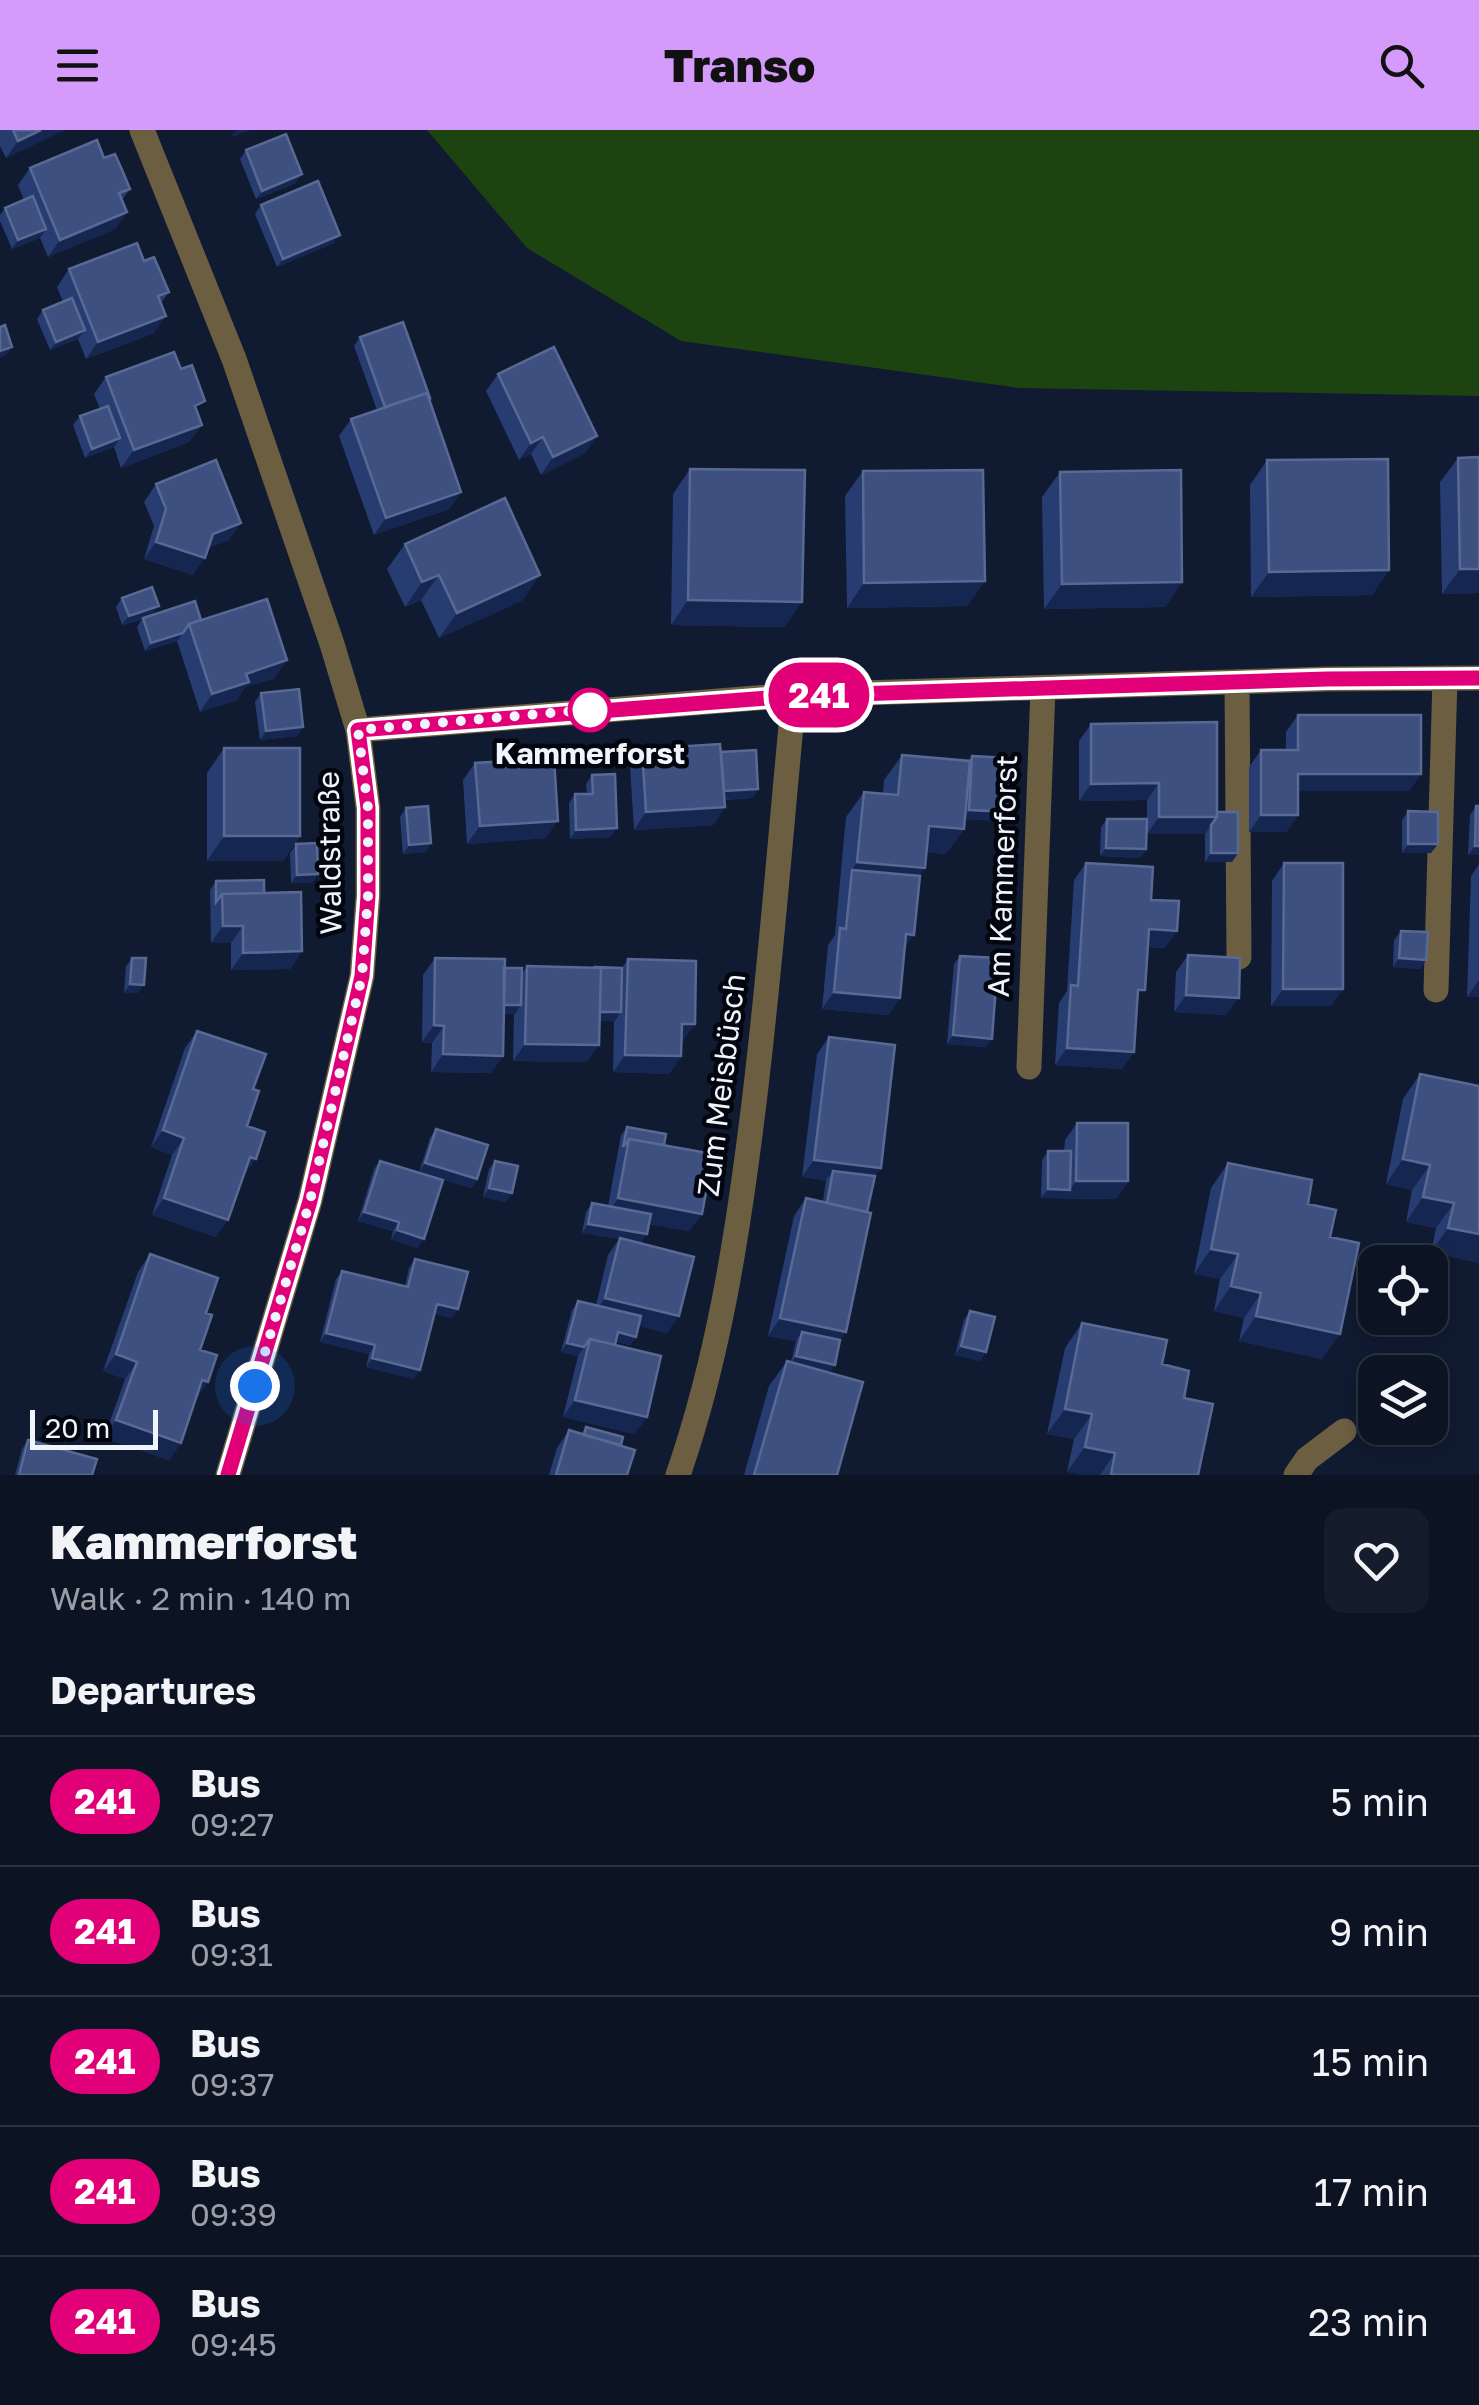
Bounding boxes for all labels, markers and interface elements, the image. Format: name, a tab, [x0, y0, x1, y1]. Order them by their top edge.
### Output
icon: menu	[50, 38, 105, 93]
text: Transo	[664, 38, 815, 92]
icon: search	[1374, 38, 1429, 93]
line badge: 241	[762, 662, 876, 728]
text: 241	[788, 674, 850, 716]
marker: Kammerforst	[569, 689, 611, 731]
place label: Kammerforst	[495, 735, 685, 771]
street label: Am Kammerforst	[980, 754, 1024, 998]
street label: Waldstraße	[310, 771, 348, 935]
street label: Zum Meisbüsch	[689, 971, 753, 1198]
map controls	[1358, 1245, 1448, 1445]
button: locate	[1358, 1245, 1448, 1335]
button: layers	[1358, 1355, 1448, 1445]
your location	[230, 1361, 280, 1411]
scale bar	[30, 1405, 158, 1450]
text: 20 m	[45, 1411, 110, 1444]
button: heart	[1324, 1508, 1429, 1613]
text: Kammerforst	[50, 1512, 358, 1570]
text: Walk · 2 min · 140 m	[50, 1579, 351, 1617]
text: Departures	[50, 1667, 256, 1712]
text: Bus	[190, 1760, 261, 1805]
text: 5 min	[1330, 1779, 1429, 1824]
text: 241	[74, 1780, 136, 1822]
text: 09:27	[190, 1805, 274, 1843]
text: Bus	[190, 1890, 261, 1935]
text: 9 min	[1329, 1909, 1429, 1954]
text: 241	[74, 1910, 136, 1952]
text: 09:31	[190, 1935, 273, 1973]
text: Bus	[190, 2020, 261, 2065]
text: 15 min	[1312, 2039, 1429, 2084]
text: 241	[74, 2040, 136, 2082]
text: 09:37	[190, 2065, 274, 2103]
text: Bus	[190, 2150, 261, 2195]
text: 17 min	[1314, 2169, 1429, 2214]
text: 241	[74, 2170, 136, 2212]
text: 09:39	[190, 2195, 277, 2233]
text: Bus	[190, 2280, 261, 2325]
text: 23 min	[1308, 2299, 1429, 2344]
text: 241	[74, 2300, 136, 2342]
text: 09:45	[190, 2325, 277, 2363]

